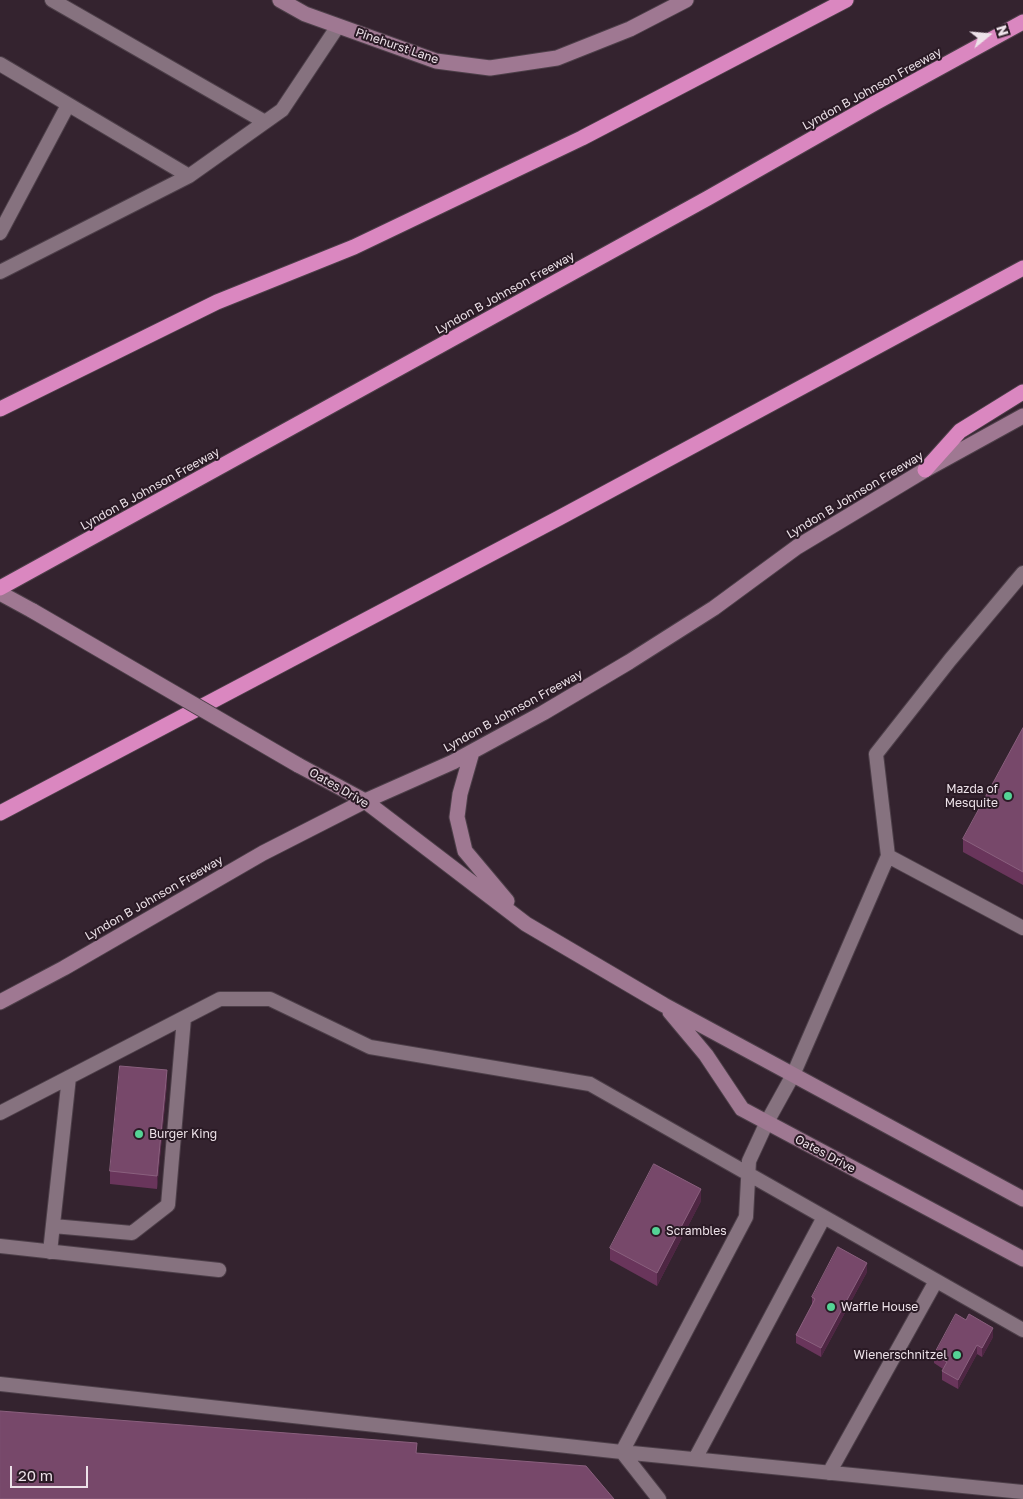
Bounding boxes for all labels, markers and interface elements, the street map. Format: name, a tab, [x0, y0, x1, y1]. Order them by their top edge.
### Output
north arrow	[963, 10, 1013, 60]
text: N	[993, 23, 1013, 38]
street label: Pinehurst Lane	[354, 25, 440, 67]
street label: Lyndon B Johnson Freeway	[800, 45, 944, 133]
street label: Lyndon B Johnson Freeway	[433, 249, 577, 337]
street label: Lyndon B Johnson Freeway	[78, 445, 222, 533]
street label: Lyndon B Johnson Freeway	[784, 448, 926, 542]
street label: Lyndon B Johnson Freeway	[441, 667, 585, 755]
street label: Oates Drive	[307, 765, 371, 811]
place label: Mazda of Mesquite	[945, 782, 998, 810]
marker: Mazda of Mesquite	[1002, 790, 1014, 802]
street label: Lyndon B Johnson Freeway	[83, 853, 225, 943]
place label: Burger King	[149, 1127, 217, 1141]
marker: Burger King	[133, 1128, 145, 1140]
street label: Oates Drive	[792, 1132, 858, 1176]
place label: Scrambles	[666, 1224, 727, 1238]
marker: Scrambles	[650, 1225, 662, 1237]
place label: Waffle House	[841, 1300, 918, 1314]
marker: Waffle House	[825, 1301, 837, 1313]
place label: Wienerschnitzel	[853, 1348, 947, 1362]
marker: Wienerschnitzel	[951, 1349, 963, 1361]
scale bar	[12, 1456, 90, 1488]
text: 20 m	[18, 1466, 53, 1484]

